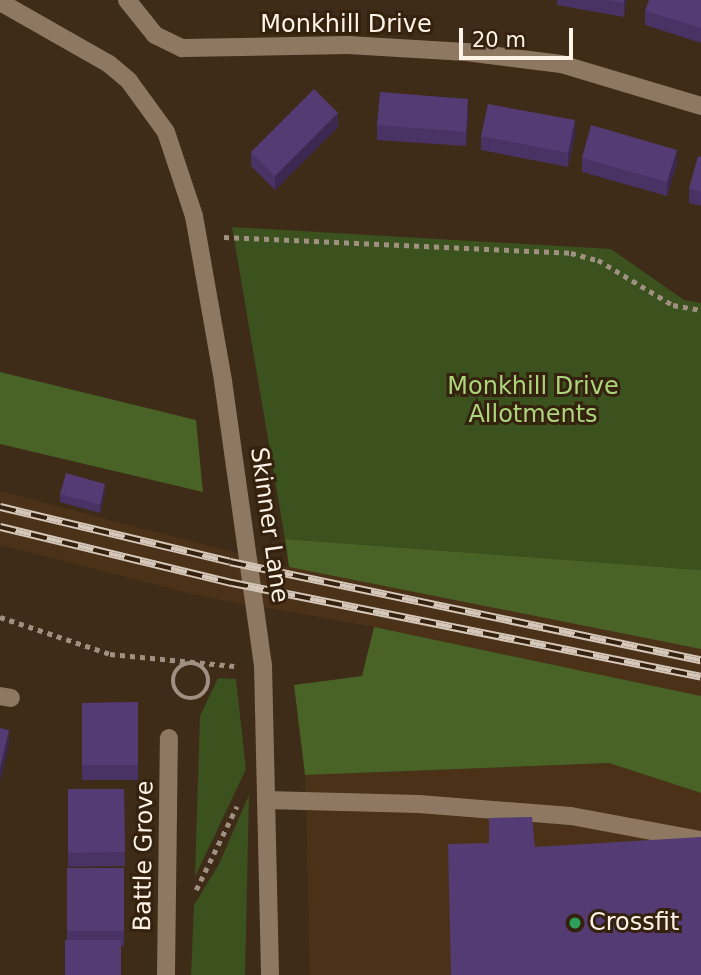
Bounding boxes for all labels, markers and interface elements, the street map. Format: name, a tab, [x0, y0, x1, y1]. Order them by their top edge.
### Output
street label: Monkhill Drive	[260, 11, 432, 39]
scale bar	[463, 14, 577, 58]
text: 20 m	[472, 28, 526, 52]
park label: Monkhill Drive Allotments	[447, 373, 619, 429]
street label: Skinner Lane	[244, 445, 294, 605]
street label: Battle Grove	[128, 780, 160, 932]
place label: Crossfit	[589, 909, 679, 937]
marker: Crossfit	[567, 915, 583, 931]

